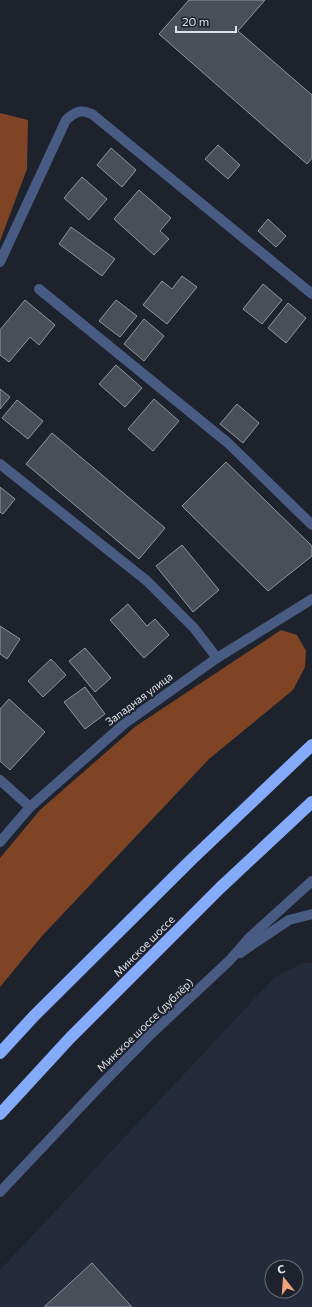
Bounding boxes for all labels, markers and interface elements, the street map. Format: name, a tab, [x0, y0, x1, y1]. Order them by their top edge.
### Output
scale bar	[176, 8, 236, 34]
text: 20 m	[182, 14, 209, 28]
street label: Западная улица	[103, 669, 175, 728]
street label: Минское шоссе	[110, 912, 177, 979]
street label: Минское шоссе (дублёр)	[94, 975, 195, 1074]
north arrow	[264, 1259, 304, 1299]
text: С	[275, 1262, 287, 1276]

